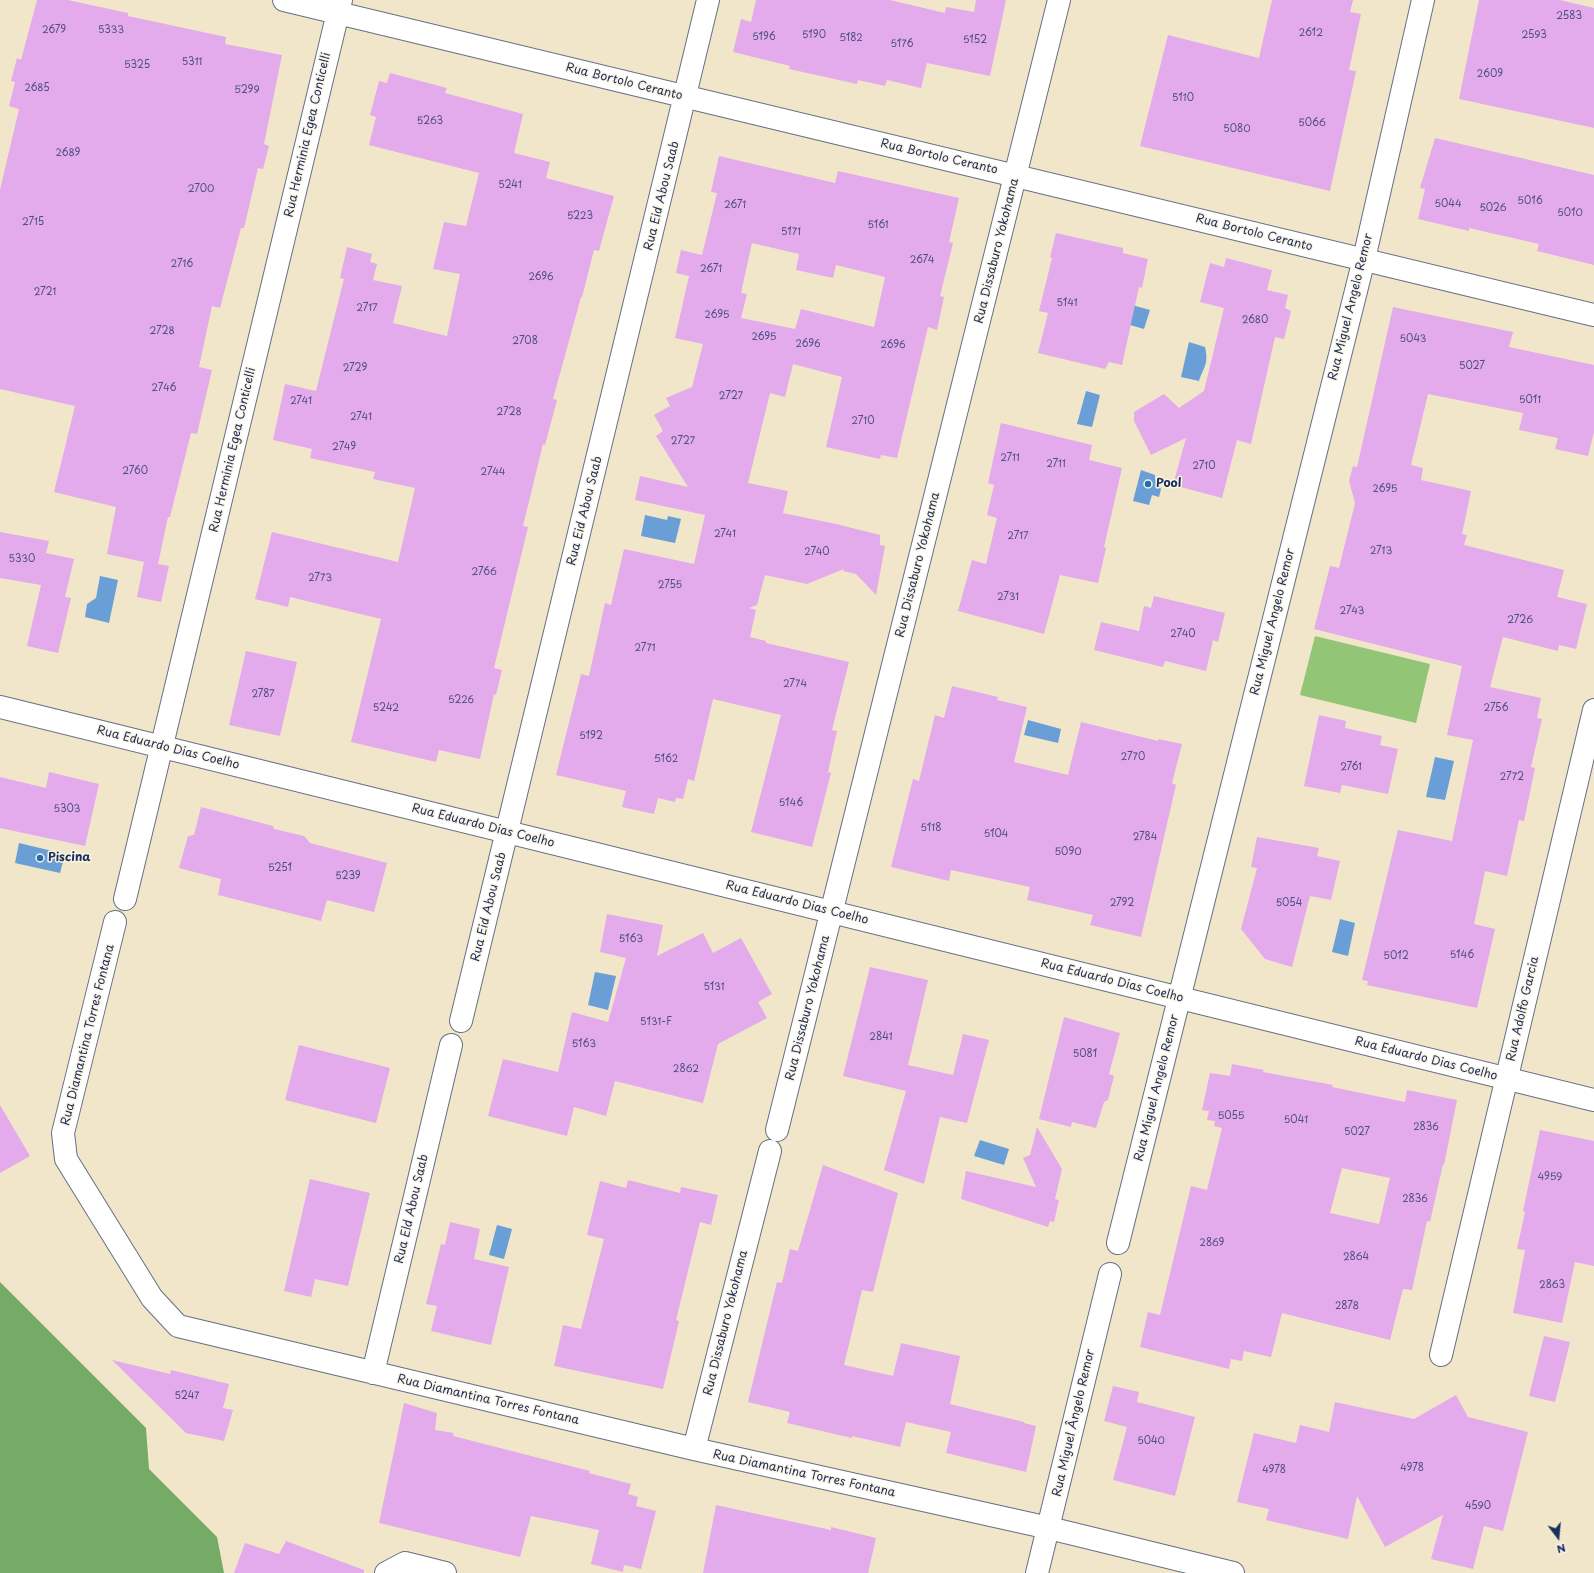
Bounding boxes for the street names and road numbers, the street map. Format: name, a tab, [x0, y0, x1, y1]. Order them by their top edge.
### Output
street label: Rua Herminia Egea Conticelli	[282, 51, 334, 219]
street label: Rua Bortolo Ceranto	[564, 60, 684, 104]
street label: Rua Bortolo Ceranto	[879, 136, 999, 178]
street label: Rua Eid Abou Saab	[641, 140, 683, 252]
street label: Rua Dissaburo Yokohama	[972, 177, 1022, 325]
street label: Rua Bortolo Ceranto	[1194, 211, 1314, 255]
street label: Rua Miguel Angelo Remor	[1326, 232, 1376, 382]
street label: Rua Herminia Egea Conticelli	[207, 366, 259, 534]
street label: Rua Eid Abou Saab	[564, 455, 606, 567]
street label: Rua Dissaburo Yokohama	[893, 491, 943, 639]
street label: Rua Miguel Angelo Remor	[1248, 547, 1298, 697]
street label: Rua Eduardo Dias Coelho	[95, 723, 241, 773]
street label: Rua Eduardo Dias Coelho	[410, 801, 556, 851]
street label: Rua Eid Abou Saab	[468, 851, 510, 963]
street label: Rua Eduardo Dias Coelho	[724, 878, 870, 928]
street label: Rua Dissaburo Yokohama	[783, 934, 833, 1082]
street label: Rua Diamantina Torres Fontana	[58, 943, 118, 1127]
street label: Rua Adolfo Garcia	[1504, 955, 1542, 1063]
street label: Rua Eduardo Dias Coelho	[1039, 956, 1185, 1006]
street label: Rua Miguel Angelo Remor	[1132, 1013, 1182, 1163]
street label: Rua Eduardo Dias Coelho	[1353, 1034, 1499, 1084]
street label: Rua Eld Abou Saab	[392, 1153, 432, 1265]
street label: Rua Dissaburo Yokohama	[701, 1249, 751, 1397]
street label: Rua Miguel Ângelo Remor	[1050, 1348, 1098, 1498]
street label: Rua Diamantina Torres Fontana	[396, 1372, 580, 1428]
street label: Rua Diamantina Torres Fontana	[711, 1448, 897, 1500]

